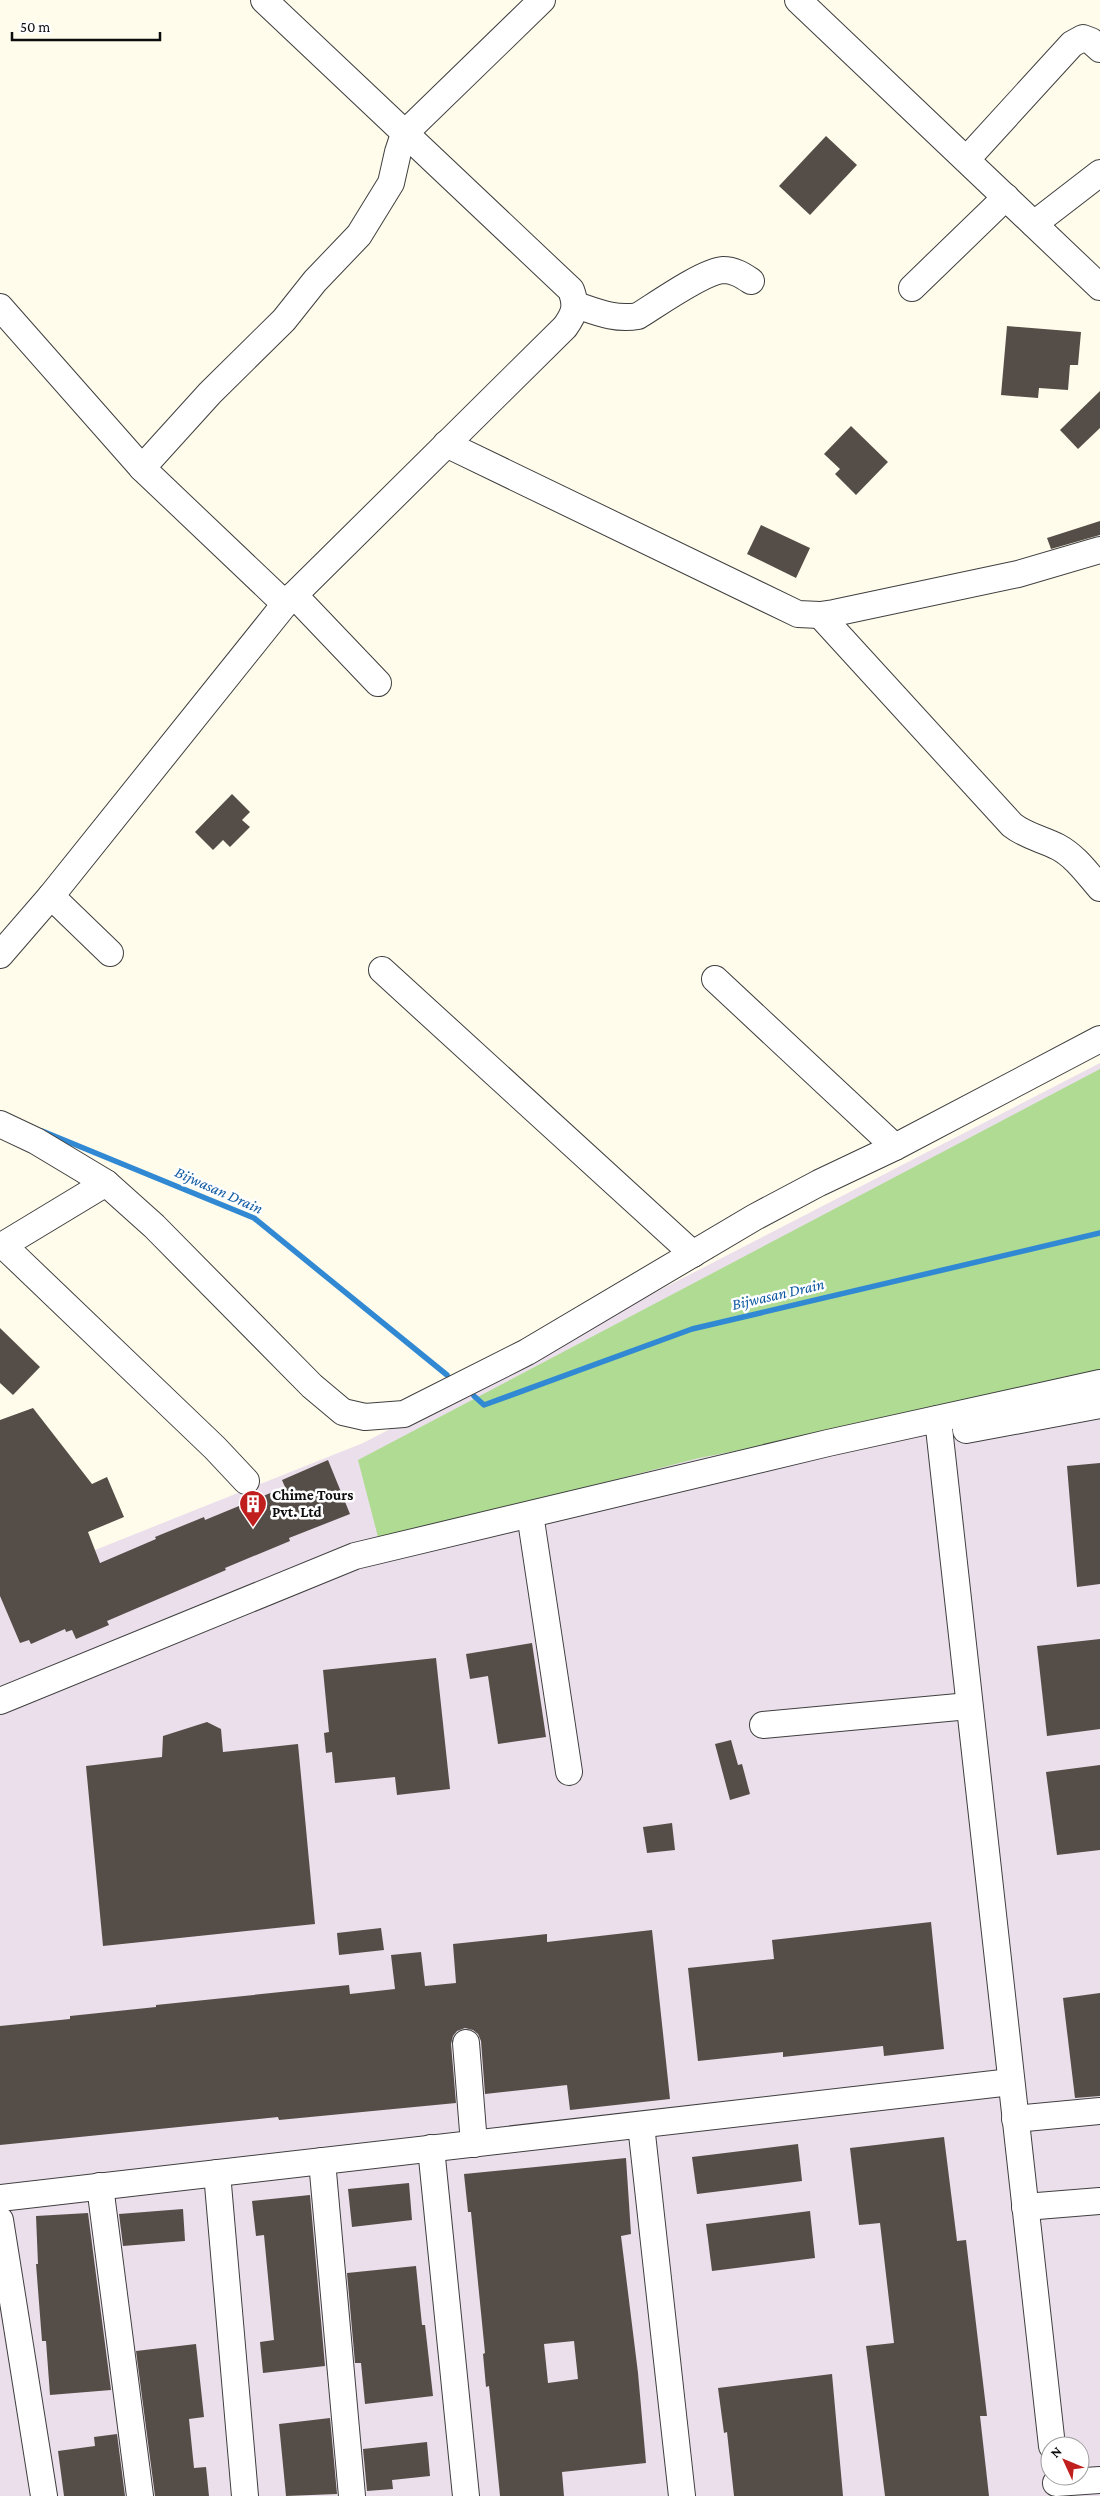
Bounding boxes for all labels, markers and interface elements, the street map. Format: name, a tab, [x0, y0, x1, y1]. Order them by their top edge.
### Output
scale bar	[12, 10, 160, 42]
text: 50 m	[20, 19, 50, 35]
water label: Bijwasan Drain	[172, 1163, 266, 1218]
water label: Bijwasan Drain	[730, 1275, 826, 1314]
place label: Chime Tours Pvt. Ltd	[272, 1487, 353, 1520]
building icon: Chime Tours Pvt. Ltd	[238, 1489, 268, 1528]
north arrow	[1040, 2436, 1090, 2486]
text: N	[1047, 2443, 1065, 2461]

